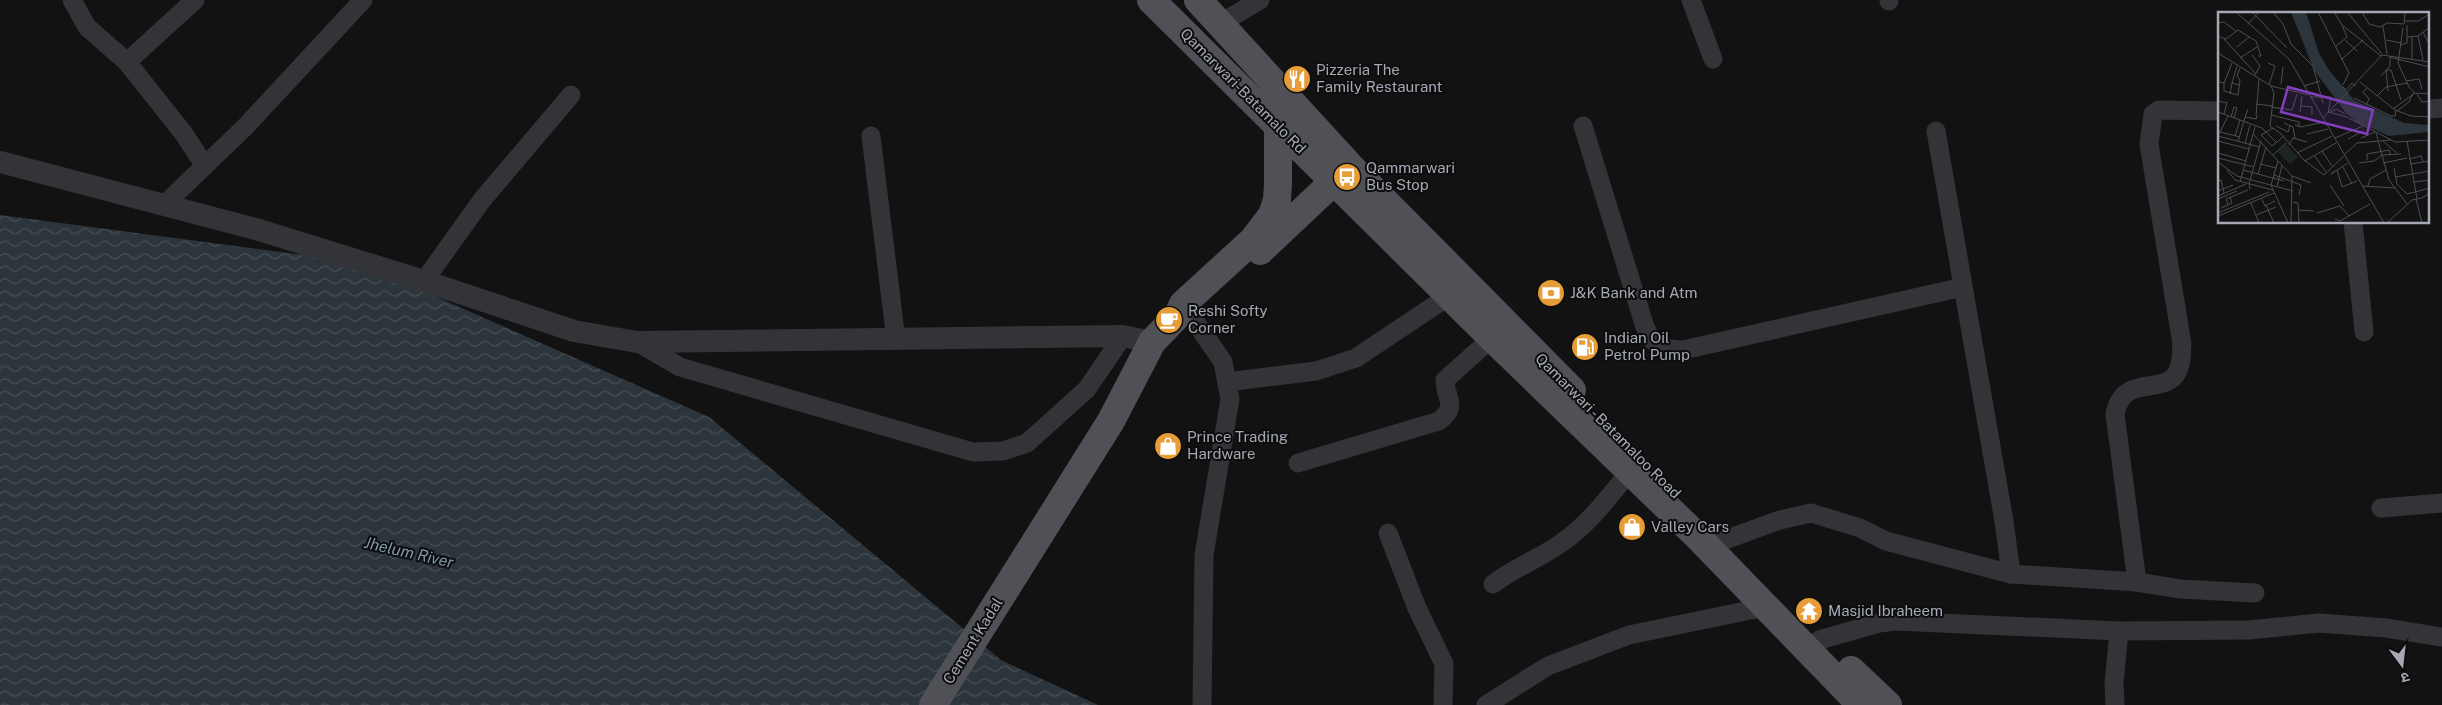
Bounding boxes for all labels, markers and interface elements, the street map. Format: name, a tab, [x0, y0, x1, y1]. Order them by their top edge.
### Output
inset map	[2218, 12, 2430, 224]
street label: Qamarwari-Batamalo Rd	[1177, 24, 1310, 157]
place label: Pizzeria The Family Restaurant	[1316, 61, 1443, 95]
restaurant icon: Pizzeria The Family Restaurant	[1282, 64, 1312, 94]
place label: Qammarwari Bus Stop	[1366, 159, 1455, 193]
bus stop icon: Qammarwari Bus Stop	[1332, 162, 1362, 192]
bank icon: J&K Bank and Atm	[1536, 278, 1566, 308]
place label: J&K Bank and Atm	[1570, 284, 1698, 301]
place label: Reshi Softy Corner	[1188, 302, 1268, 336]
cafe icon: Reshi Softy Corner	[1154, 305, 1184, 335]
place label: Indian Oil Petrol Pump	[1604, 329, 1690, 363]
fuel station icon: Indian Oil Petrol Pump	[1570, 332, 1600, 362]
street label: Qamarwari - Batamaloo Road	[1532, 349, 1685, 502]
place label: Prince Trading Hardware	[1187, 428, 1288, 462]
shop icon: Prince Trading Hardware	[1153, 431, 1183, 461]
shop icon: Valley Cars	[1617, 512, 1647, 542]
place label: Valley Cars	[1651, 518, 1729, 535]
water label: Jhelum River	[362, 533, 456, 572]
street label: Cement Kadal	[939, 595, 1006, 687]
temple icon: Masjid Ibraheem	[1794, 596, 1824, 626]
place label: Masjid Ibraheem	[1828, 602, 1943, 619]
north arrow	[2377, 640, 2427, 690]
text: उ	[2399, 669, 2411, 687]

